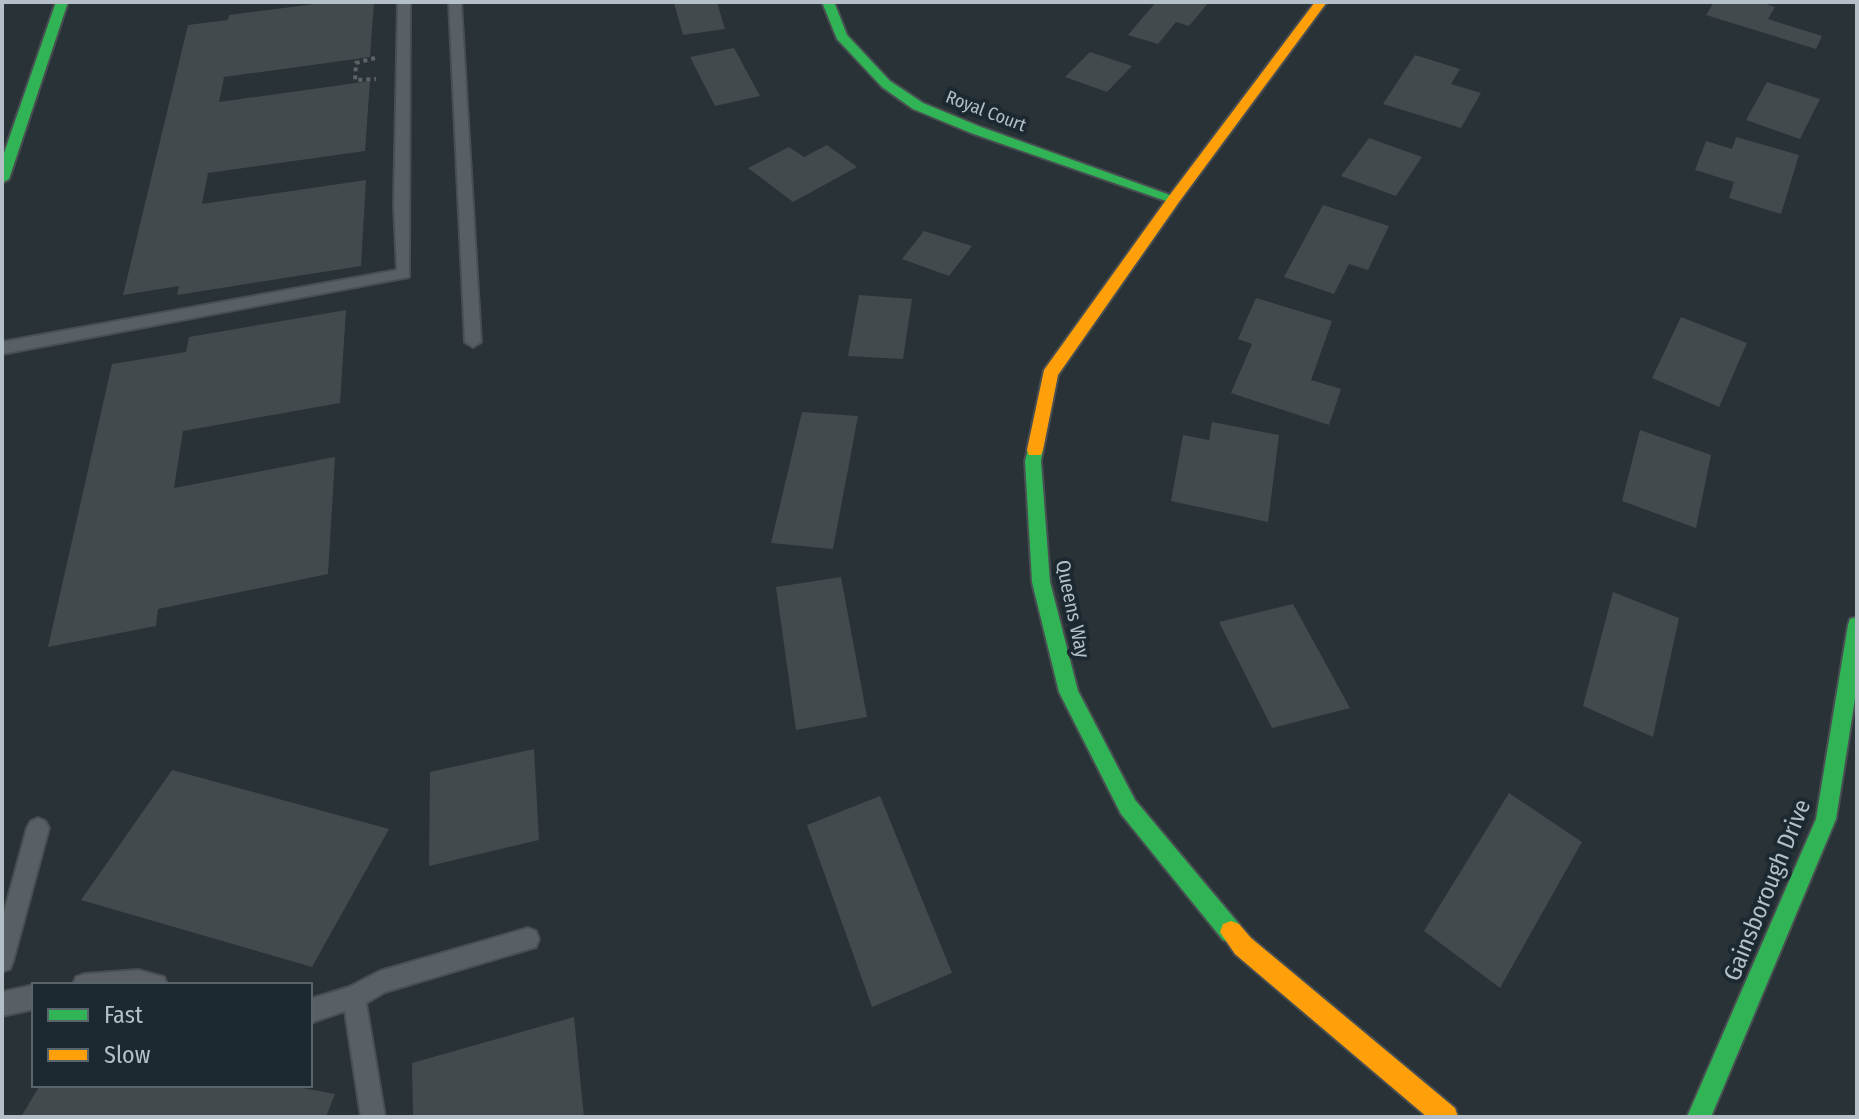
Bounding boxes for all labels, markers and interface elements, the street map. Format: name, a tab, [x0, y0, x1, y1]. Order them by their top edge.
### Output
street label: Royal Court	[943, 86, 1029, 136]
street label: Queens Way	[1051, 558, 1095, 660]
street label: Gainsborough Drive	[1718, 795, 1816, 985]
legend	[32, 983, 312, 1087]
text: Fast	[104, 1001, 143, 1029]
text: Slow	[104, 1041, 151, 1069]

